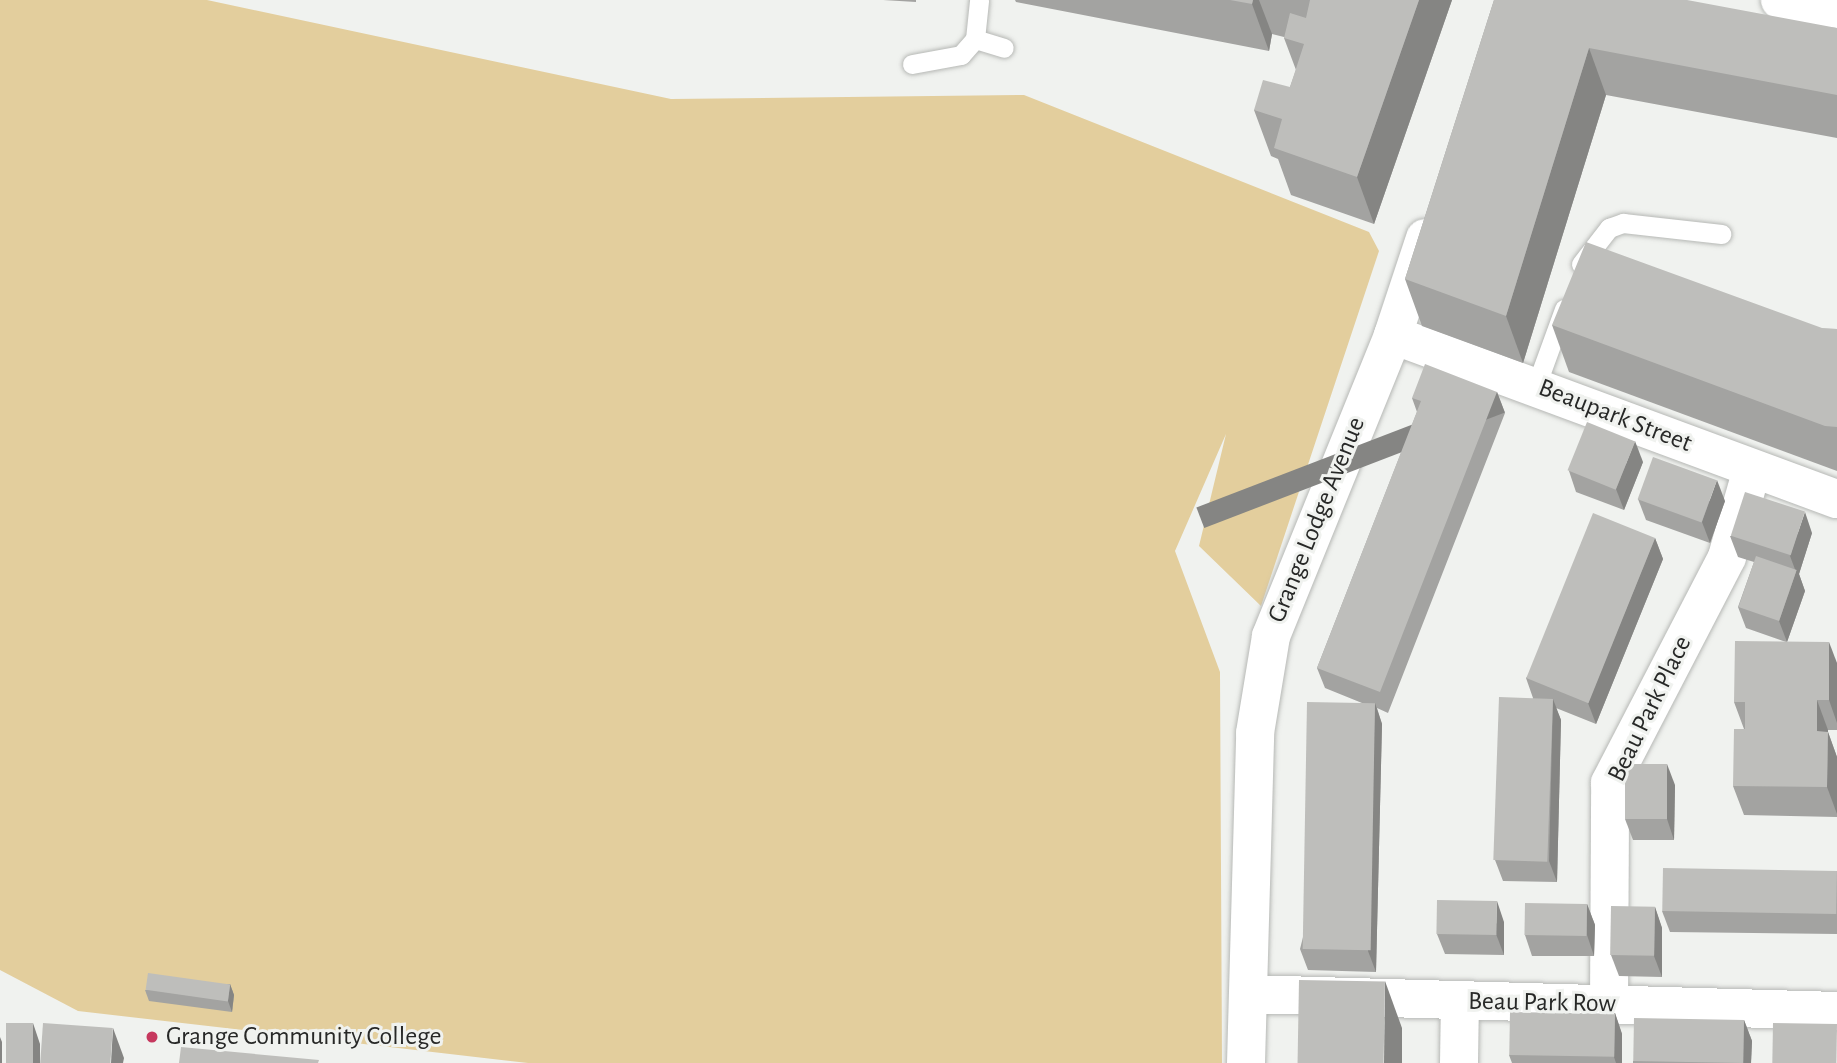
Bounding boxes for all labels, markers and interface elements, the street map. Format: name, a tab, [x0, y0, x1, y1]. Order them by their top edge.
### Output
street label: Beaupark Street	[1534, 372, 1696, 460]
street label: Grange Lodge Avenue	[1262, 413, 1372, 627]
street label: Beau Park Place	[1601, 631, 1699, 787]
street label: Beau Park Row	[1468, 986, 1616, 1020]
place label: Grange Community College	[166, 1021, 442, 1053]
marker: Grange Community College	[144, 1029, 160, 1045]

